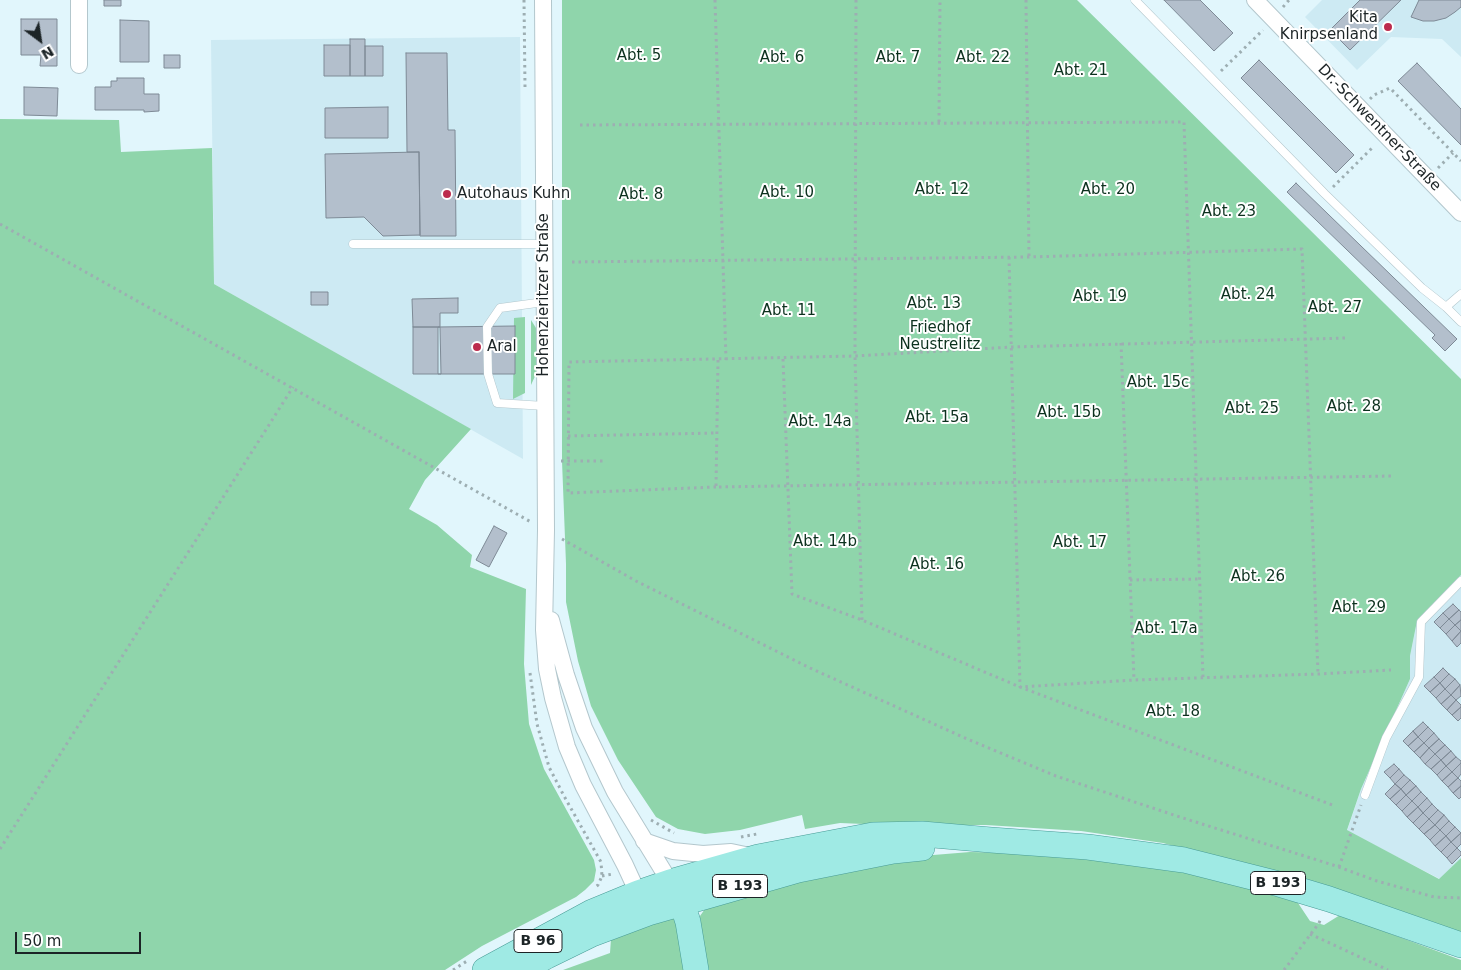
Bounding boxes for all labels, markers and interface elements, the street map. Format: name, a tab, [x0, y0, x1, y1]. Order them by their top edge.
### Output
place label: Kita Knirpsenland	[1280, 9, 1378, 44]
north arrow	[15, 15, 65, 65]
marker: Kita Knirpsenland	[1382, 21, 1394, 33]
text: N	[39, 43, 57, 63]
park label: Abt. 5	[617, 47, 661, 65]
park label: Abt. 6	[760, 49, 804, 67]
park label: Abt. 7	[876, 49, 920, 67]
park label: Abt. 22	[956, 49, 1010, 67]
street label: Dr.-Schwentner-Straße	[1314, 61, 1444, 195]
park label: Abt. 21	[1054, 62, 1108, 80]
park label: Abt. 12	[915, 181, 969, 199]
park label: Abt. 20	[1081, 181, 1135, 199]
park label: Abt. 10	[760, 184, 814, 202]
place label: Autohaus Kuhn	[457, 185, 570, 203]
park label: Abt. 8	[619, 186, 663, 204]
marker: Autohaus Kuhn	[441, 188, 453, 200]
park label: Abt. 23	[1202, 203, 1256, 221]
street label: Hohenzieritzer Straße	[535, 213, 553, 377]
park label: Abt. 24	[1221, 286, 1275, 304]
park label: Abt. 19	[1073, 288, 1127, 306]
park label: Abt. 13	[907, 295, 961, 313]
park label: Abt. 27	[1308, 299, 1362, 317]
park label: Abt. 11	[762, 302, 816, 320]
park label: Friedhof Neustrelitz	[900, 319, 980, 354]
place label: Aral	[487, 338, 517, 356]
marker: Aral	[471, 341, 483, 353]
park label: Abt. 15c	[1127, 374, 1189, 392]
park label: Abt. 28	[1327, 398, 1381, 416]
park label: Abt. 25	[1225, 400, 1279, 418]
park label: Abt. 15b	[1037, 404, 1101, 422]
park label: Abt. 15a	[905, 409, 969, 427]
park label: Abt. 14a	[788, 413, 852, 431]
park label: Abt. 14b	[793, 533, 857, 551]
park label: Abt. 17	[1053, 534, 1107, 552]
park label: Abt. 16	[910, 556, 964, 574]
park label: Abt. 26	[1231, 568, 1285, 586]
park label: Abt. 29	[1332, 599, 1386, 617]
park label: Abt. 17a	[1134, 620, 1198, 638]
park label: Abt. 18	[1146, 703, 1200, 721]
road number: B 193	[1250, 871, 1306, 894]
road number: B 193	[712, 874, 768, 898]
scale bar	[18, 922, 144, 954]
road number: B 96	[514, 929, 562, 952]
text: 50 m	[23, 932, 61, 950]

